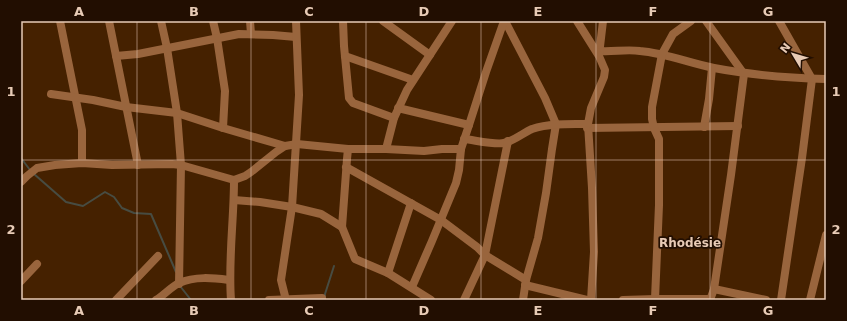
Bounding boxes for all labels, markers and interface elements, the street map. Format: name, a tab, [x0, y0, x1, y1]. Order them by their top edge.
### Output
text: A	[74, 4, 84, 19]
text: B	[189, 4, 199, 19]
text: C	[304, 4, 314, 19]
text: D	[419, 4, 430, 19]
text: E	[534, 4, 542, 19]
text: F	[649, 4, 657, 19]
text: G	[763, 4, 773, 19]
north arrow	[773, 34, 813, 74]
text: N	[778, 41, 793, 56]
text: 1	[6, 84, 16, 99]
text: 1	[831, 84, 841, 99]
text: 2	[6, 222, 16, 237]
text: 2	[831, 222, 841, 237]
district label: Rhodésie	[659, 236, 721, 250]
text: A	[74, 303, 84, 318]
text: B	[189, 303, 199, 318]
text: C	[304, 303, 314, 318]
text: D	[419, 303, 430, 318]
text: E	[534, 303, 542, 318]
text: F	[649, 303, 657, 318]
text: G	[763, 303, 773, 318]

